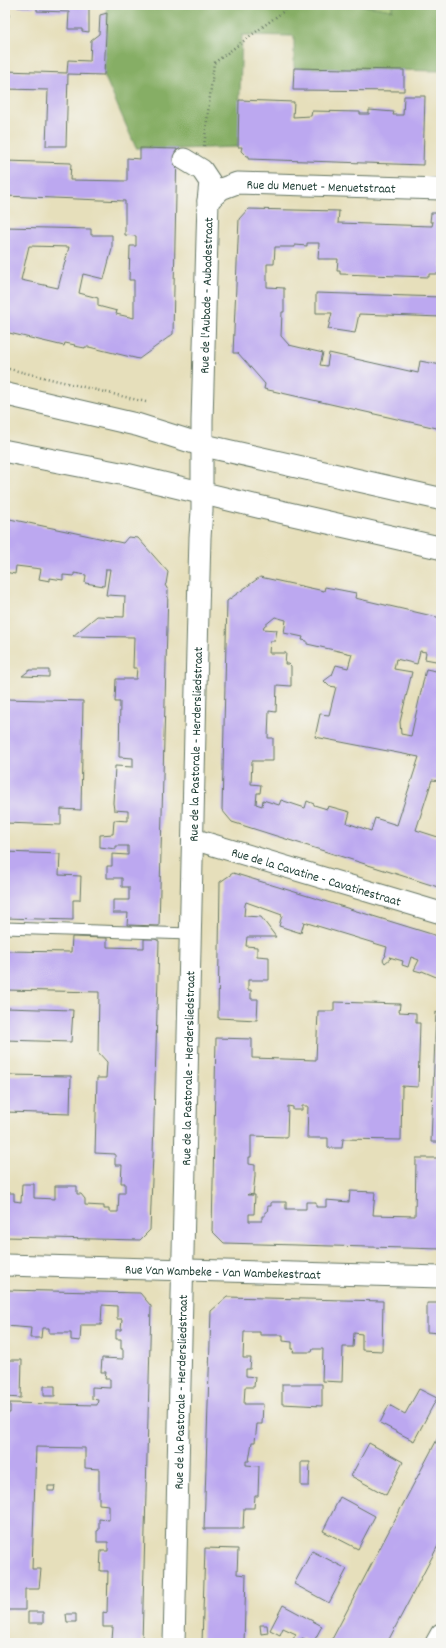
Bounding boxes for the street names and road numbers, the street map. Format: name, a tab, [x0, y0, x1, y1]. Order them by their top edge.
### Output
street label: Rue du Menuet - Menuetstraat	[246, 176, 396, 200]
street label: Rue de l'Aubade - Aubadestraat	[196, 217, 220, 374]
street label: Rue de la Pastorale - Herdersliedstraat	[185, 646, 209, 842]
street label: Rue de la Cavatine - Cavatinestraat	[229, 844, 403, 913]
street label: Rue de la Pastorale - Herdersliedstraat	[178, 970, 201, 1166]
street label: Rue Van Wambeke - Van Wambekestraat	[125, 1261, 321, 1286]
street label: Rue de la Pastorale - Herdersliedstraat	[171, 1294, 194, 1490]

